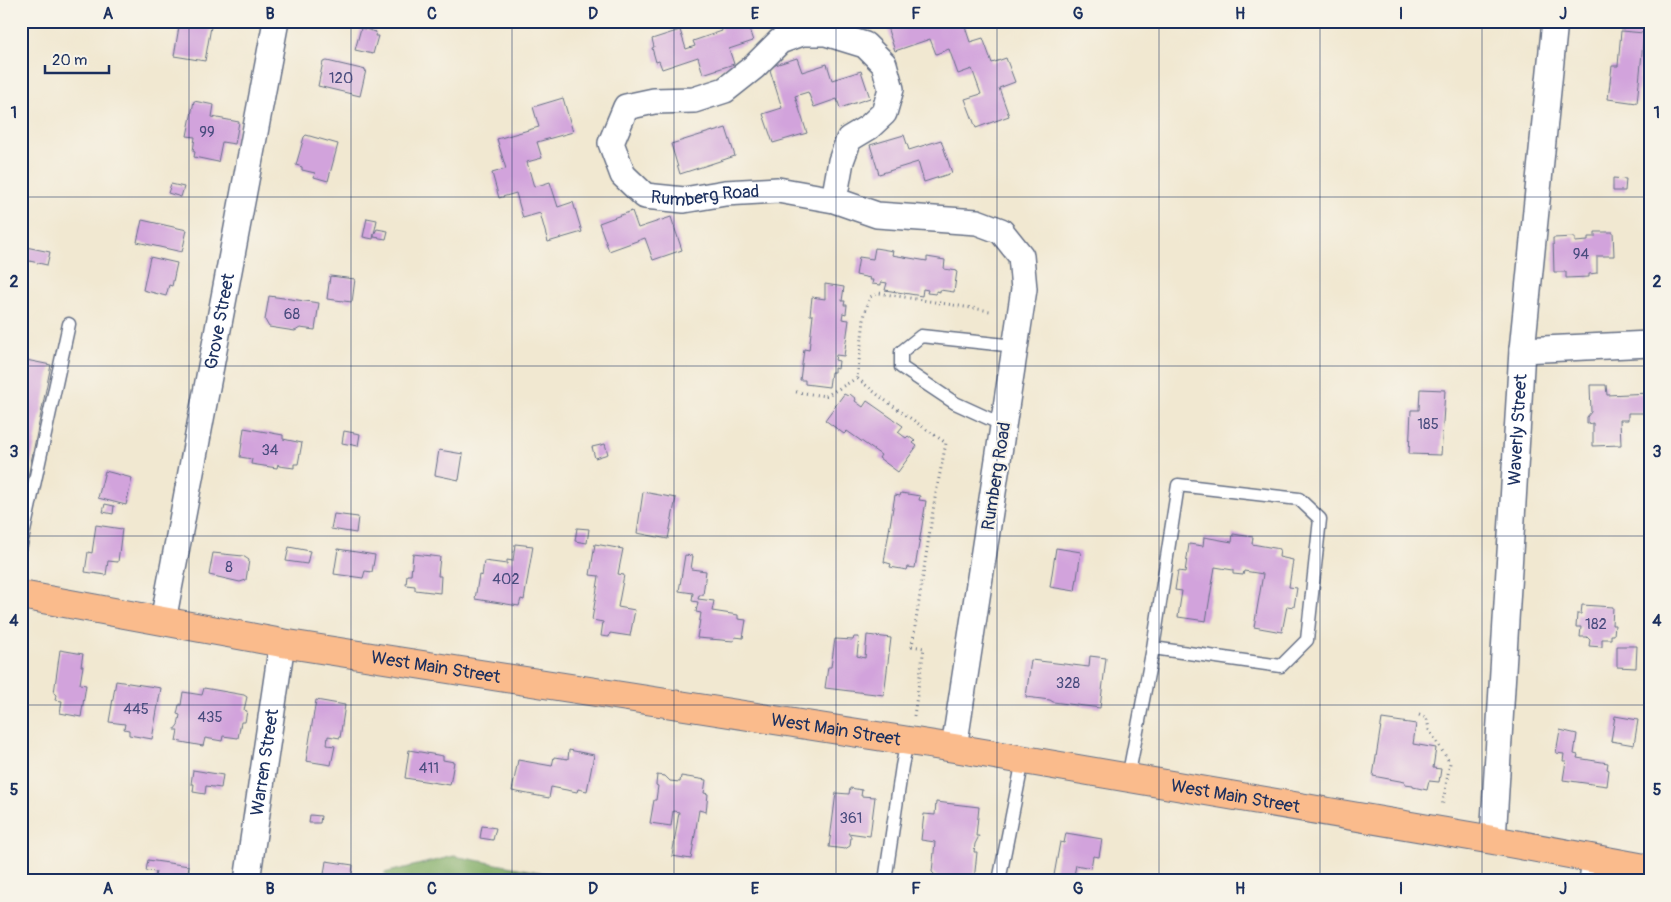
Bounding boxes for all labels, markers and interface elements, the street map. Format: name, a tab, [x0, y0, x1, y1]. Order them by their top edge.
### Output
text: A	[103, 4, 114, 24]
text: B	[265, 4, 275, 24]
text: C	[427, 4, 437, 24]
text: D	[588, 4, 598, 24]
text: E	[751, 4, 760, 24]
text: F	[911, 4, 921, 24]
text: G	[1073, 4, 1084, 24]
text: H	[1235, 4, 1245, 24]
text: I	[1399, 4, 1403, 24]
text: J	[1559, 4, 1567, 24]
scale bar	[45, 42, 109, 74]
text: 20 m	[52, 51, 87, 70]
house number: 120	[329, 69, 353, 88]
text: 1	[11, 103, 17, 123]
text: 1	[1654, 103, 1660, 123]
house number: 99	[199, 123, 215, 142]
street label: Rumberg Road	[650, 180, 760, 212]
house number: 94	[1573, 245, 1590, 264]
street label: Grove Street	[200, 271, 240, 371]
text: 2	[10, 272, 19, 292]
text: 2	[1653, 272, 1662, 292]
house number: 68	[284, 305, 301, 324]
street label: Waverly Street	[1503, 372, 1533, 486]
house number: 185	[1417, 415, 1439, 434]
street label: Rumberg Road	[977, 420, 1016, 532]
house number: 34	[261, 441, 279, 460]
text: 3	[10, 442, 19, 462]
text: 3	[1653, 442, 1662, 462]
house number: 8	[225, 558, 233, 577]
house number: 402	[492, 570, 520, 589]
text: 4	[9, 611, 19, 631]
text: 4	[1652, 611, 1662, 631]
house number: 182	[1585, 615, 1607, 634]
street label: West Main Street	[369, 646, 503, 689]
house number: 328	[1056, 674, 1081, 693]
house number: 445	[123, 700, 149, 719]
street label: Warren Street	[246, 707, 284, 817]
house number: 435	[197, 708, 223, 727]
street label: West Main Street	[769, 709, 903, 752]
house number: 411	[419, 759, 439, 778]
street label: West Main Street	[1169, 774, 1302, 819]
text: 5	[10, 780, 19, 800]
text: 5	[1653, 780, 1662, 800]
house number: 361	[840, 809, 862, 828]
text: A	[103, 879, 114, 899]
text: B	[265, 879, 275, 899]
text: C	[427, 879, 437, 899]
text: D	[588, 879, 598, 899]
text: E	[751, 879, 760, 899]
text: F	[911, 879, 921, 899]
text: G	[1073, 879, 1084, 899]
text: H	[1235, 879, 1245, 899]
text: I	[1399, 879, 1403, 899]
text: J	[1559, 879, 1567, 899]

